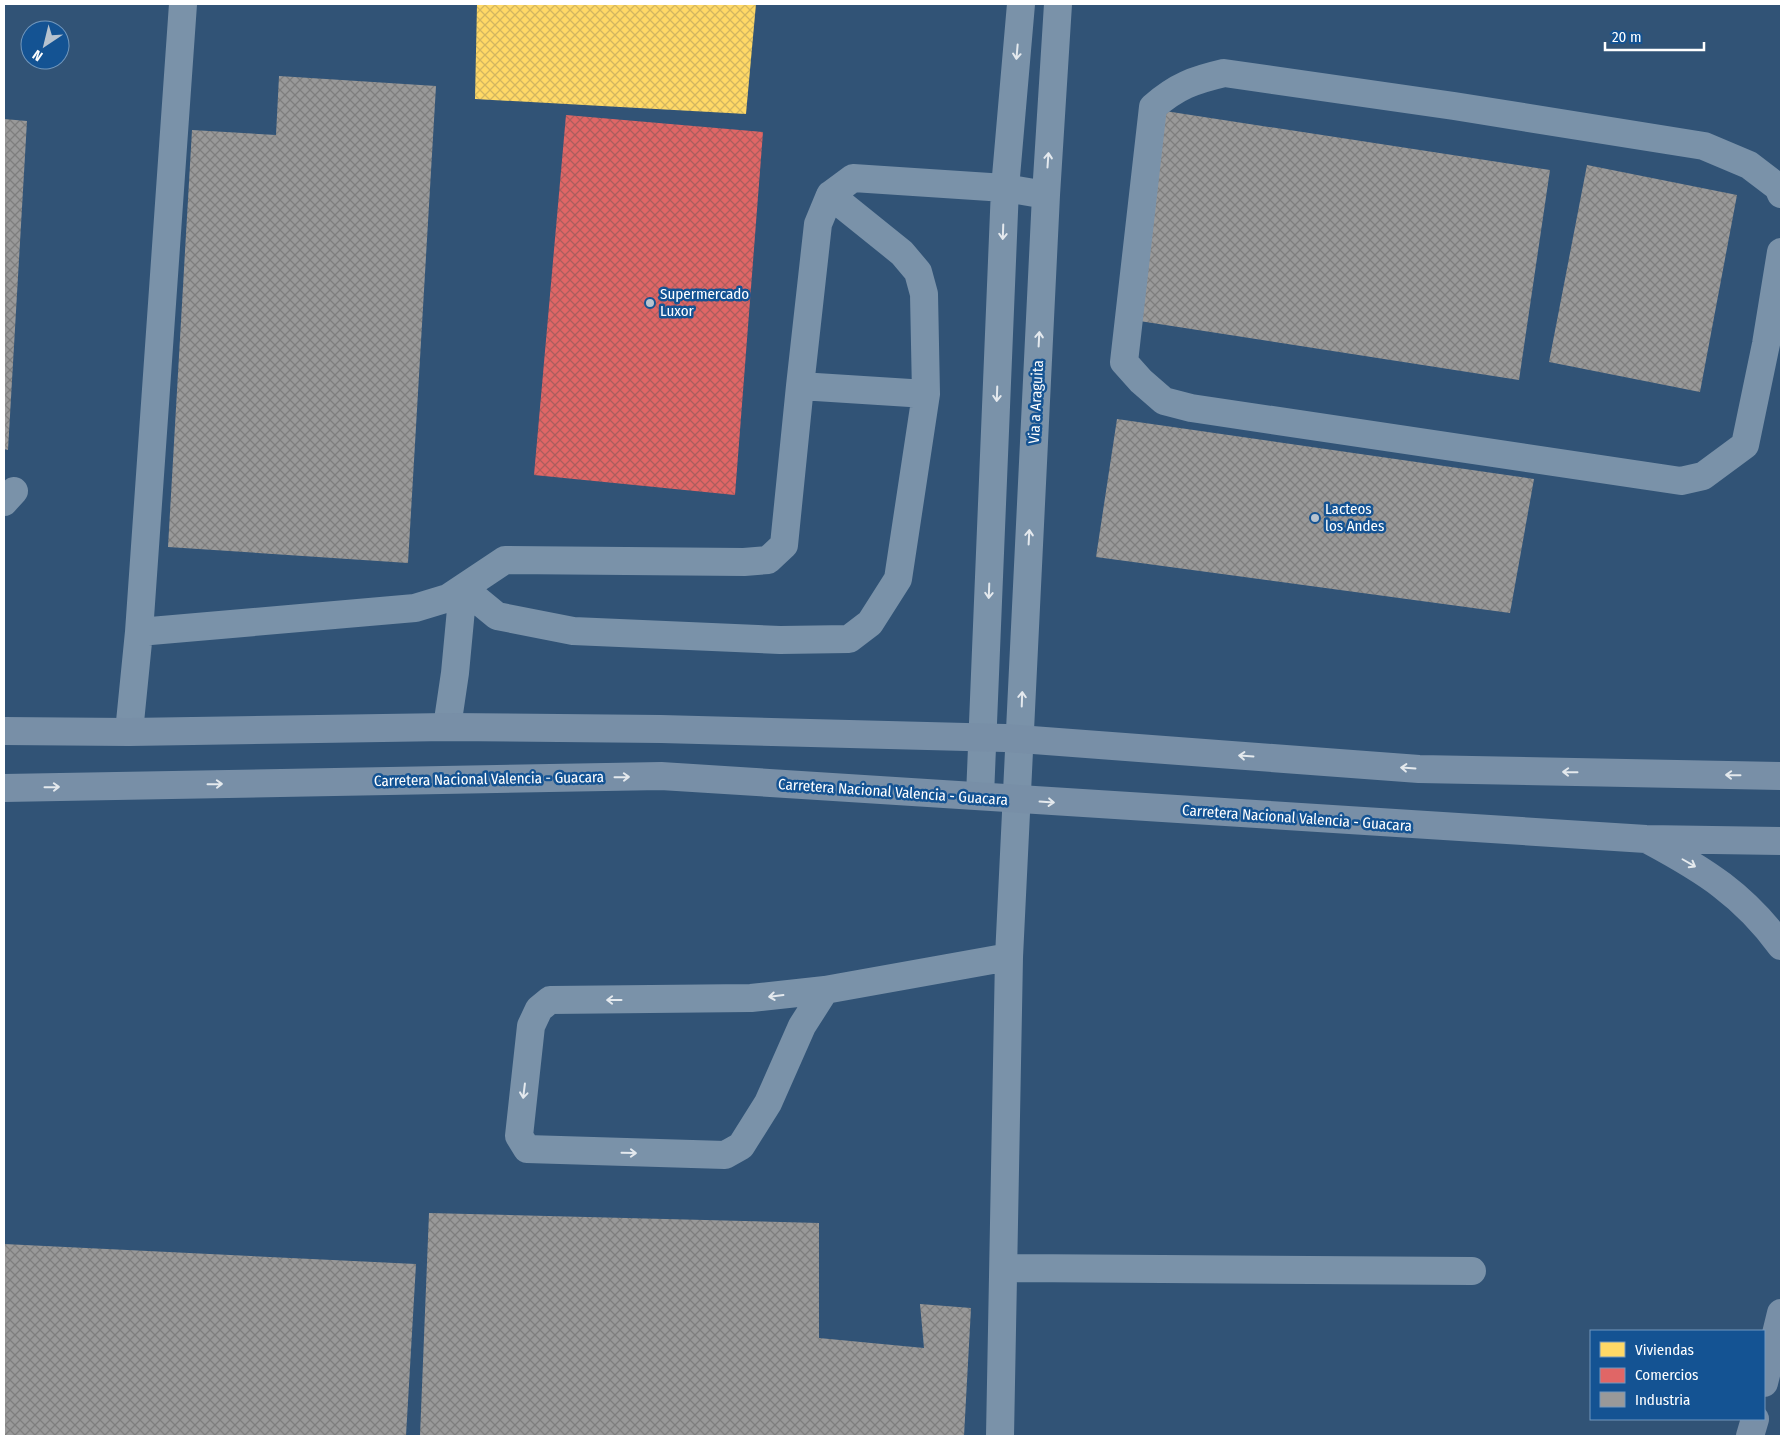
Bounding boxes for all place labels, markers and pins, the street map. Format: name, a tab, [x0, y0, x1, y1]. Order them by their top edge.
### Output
place label: Supermercado Luxor	[660, 285, 749, 320]
marker: Supermercado Luxor	[644, 297, 656, 309]
place label: Lacteos los Andes	[1325, 500, 1384, 535]
marker: Lacteos los Andes	[1309, 512, 1321, 524]

